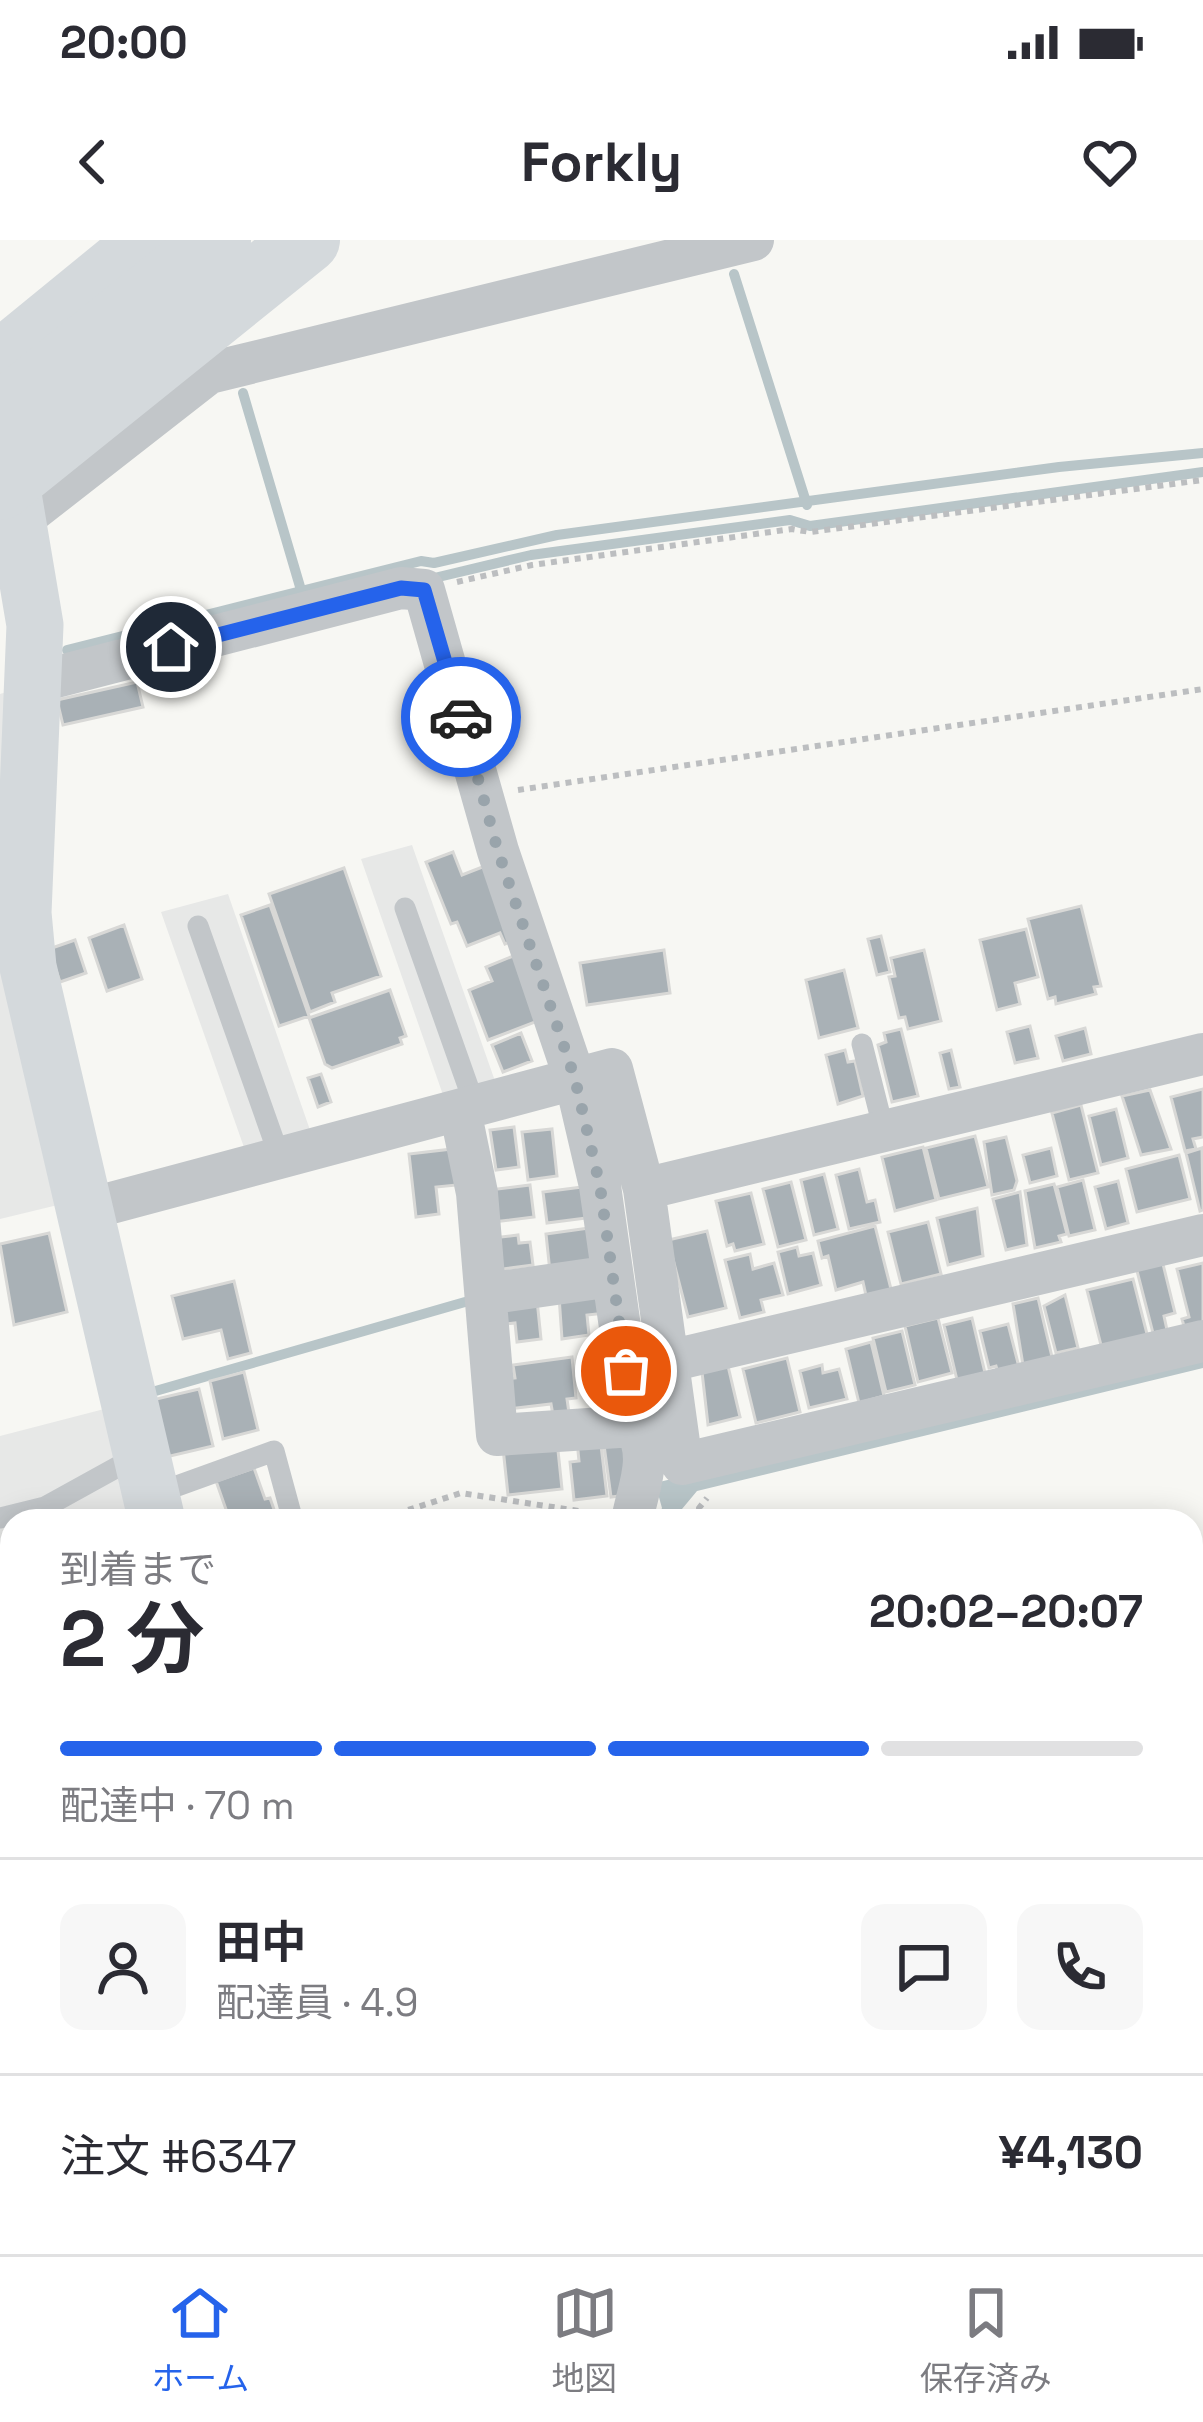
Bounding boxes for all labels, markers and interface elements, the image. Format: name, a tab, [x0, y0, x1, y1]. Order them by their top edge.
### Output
text: 20:00	[60, 14, 188, 71]
text: Forkly	[521, 128, 682, 197]
icon: back	[60, 129, 126, 195]
icon: heart	[1077, 129, 1143, 195]
pin	[120, 596, 222, 698]
icon: home	[138, 614, 204, 680]
courier	[401, 657, 521, 777]
icon: car	[428, 684, 494, 750]
pin	[575, 1320, 677, 1422]
icon: bag	[593, 1338, 659, 1404]
text: 到着まで	[60, 1545, 216, 1594]
text: 20:02–20:07	[869, 1583, 1143, 1640]
text: 2 分	[60, 1589, 204, 1689]
text: 配達中 · 70 m	[60, 1781, 295, 1830]
button: person	[60, 1904, 186, 2030]
button: chat	[861, 1904, 987, 2030]
button: phone	[1017, 1904, 1143, 2030]
text: 田中	[216, 1914, 306, 1971]
text: 配達員 · 4.9	[216, 1978, 418, 2027]
text: ¥4,130	[999, 2124, 1143, 2181]
text: 注文 #6347	[60, 2128, 297, 2185]
tab: ホーム	[151, 2280, 249, 2400]
tab: 地図	[552, 2280, 618, 2400]
tab: 保存済み	[920, 2280, 1052, 2400]

